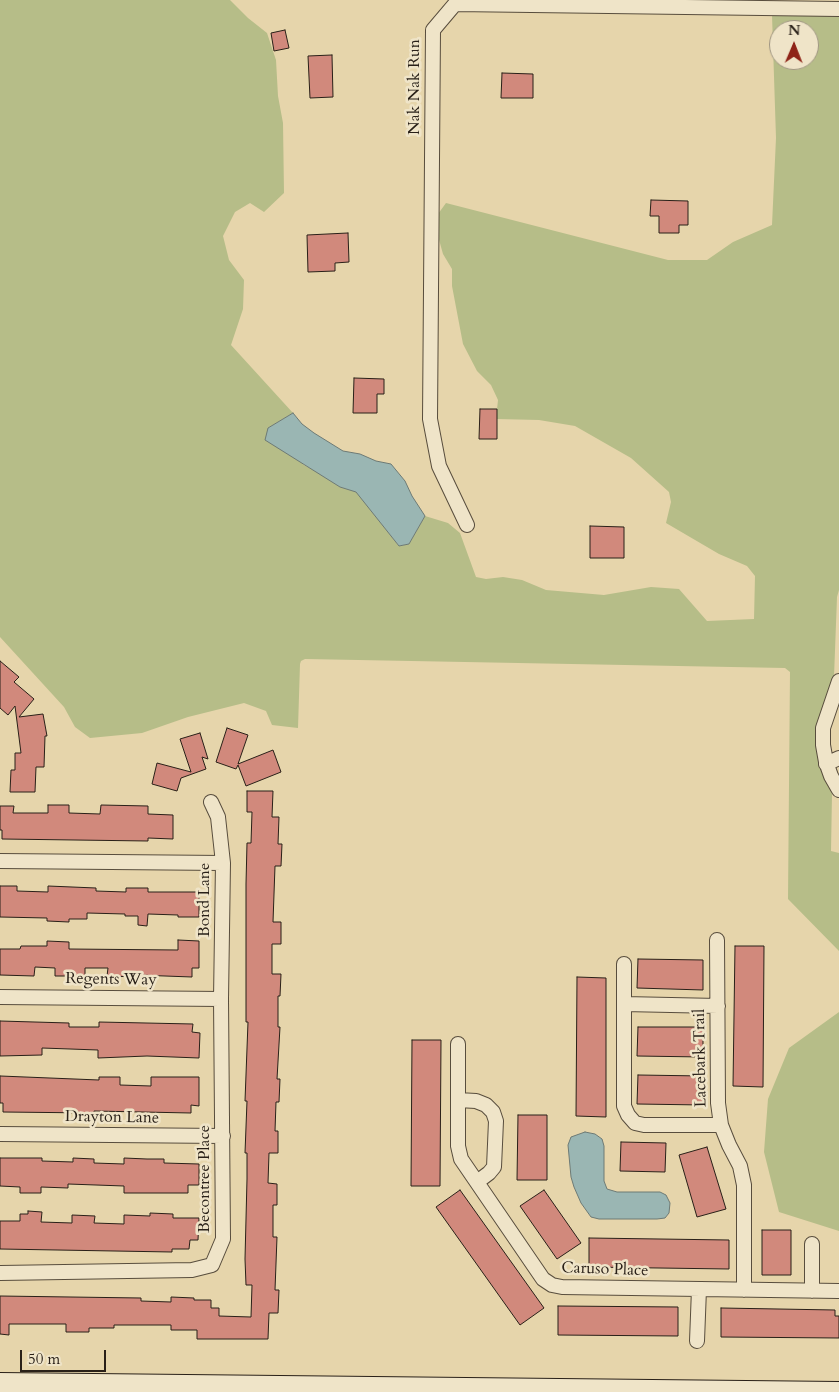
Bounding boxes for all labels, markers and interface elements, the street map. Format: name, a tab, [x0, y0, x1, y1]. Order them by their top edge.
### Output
north arrow	[769, 20, 819, 70]
text: N	[788, 21, 800, 40]
street label: Nak Nak Run	[405, 39, 425, 135]
street label: Bond Lane	[195, 863, 215, 937]
street label: Regents Way	[65, 970, 157, 990]
street label: Lacebark Trail	[691, 1009, 711, 1107]
street label: Drayton Lane	[65, 1108, 159, 1128]
street label: Becontree Place	[195, 1125, 215, 1233]
street label: Caruso Place	[561, 1259, 649, 1281]
scale bar	[22, 1340, 109, 1372]
text: 50 m	[28, 1349, 60, 1369]

